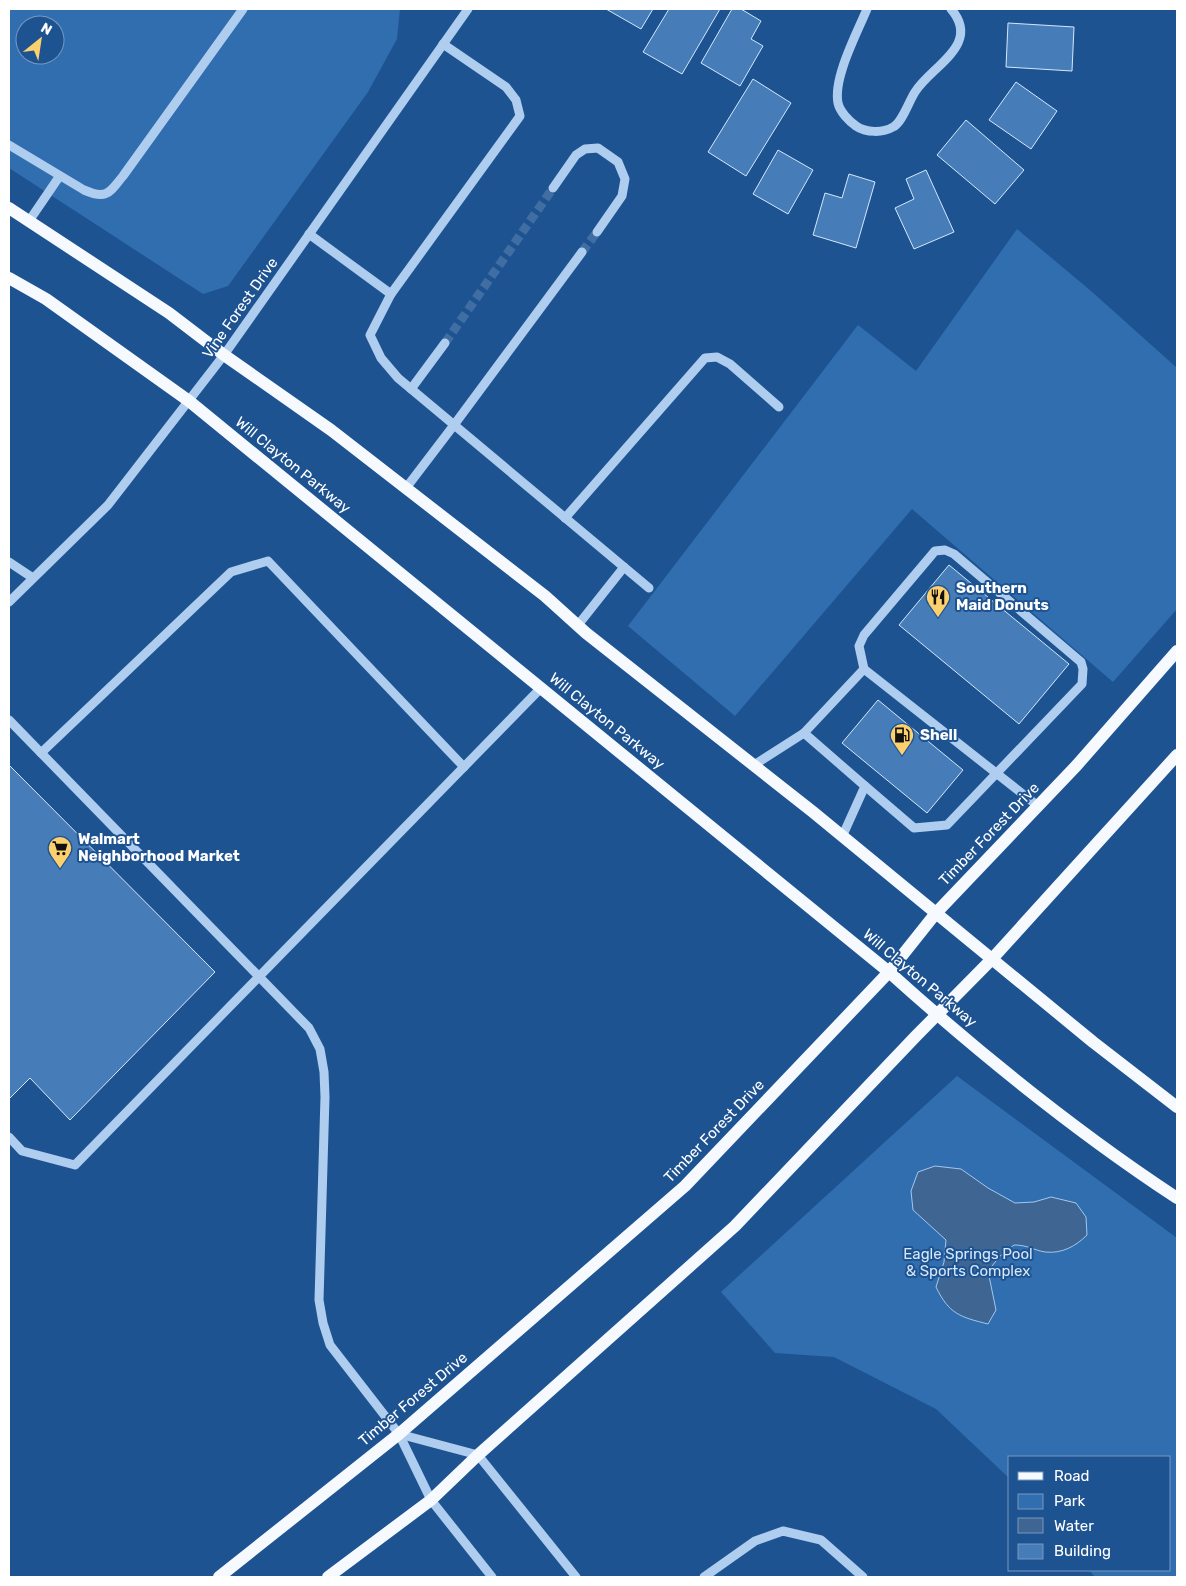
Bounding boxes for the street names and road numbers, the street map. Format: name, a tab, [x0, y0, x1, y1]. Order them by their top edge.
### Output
street label: Vine Forest Drive	[198, 254, 282, 362]
street label: Will Clayton Parkway	[232, 413, 354, 517]
street label: Will Clayton Parkway	[546, 669, 668, 773]
street label: Timber Forest Drive	[935, 779, 1043, 889]
street label: Will Clayton Parkway	[859, 925, 981, 1031]
street label: Timber Forest Drive	[660, 1076, 768, 1186]
street label: Timber Forest Drive	[355, 1348, 471, 1450]

